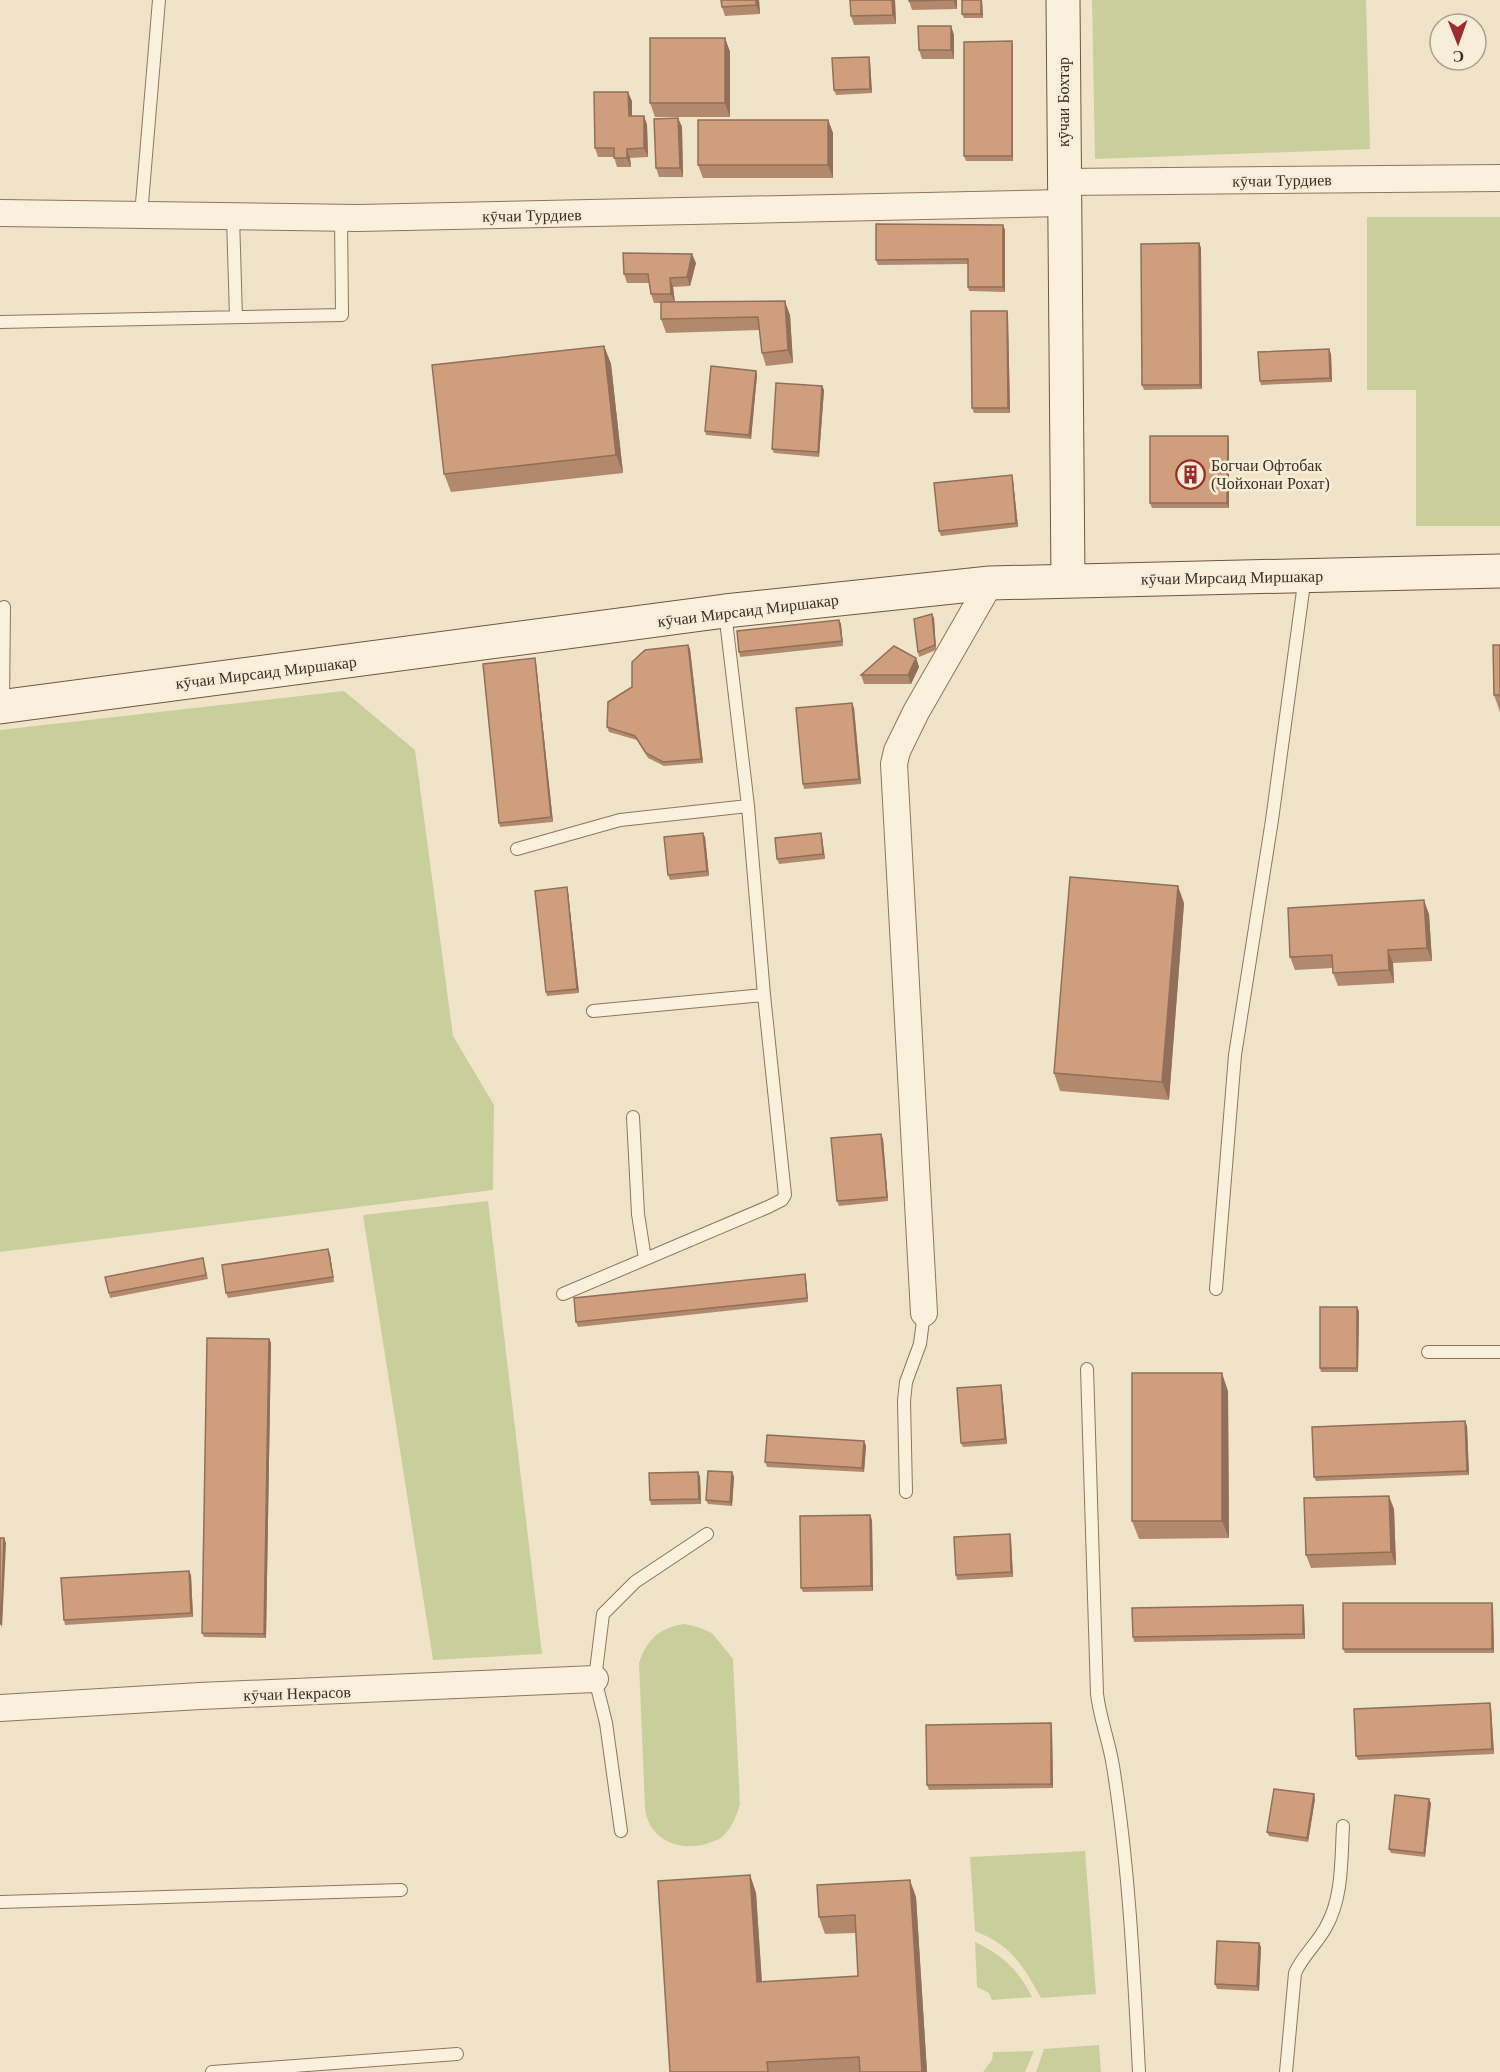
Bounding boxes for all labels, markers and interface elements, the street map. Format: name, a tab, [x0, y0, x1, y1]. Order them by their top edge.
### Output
north arrow	[1428, 12, 1488, 72]
text: С	[1452, 48, 1464, 65]
street label: кӯчаи Бохтар	[1055, 57, 1073, 147]
street label: кӯчаи Турдиев	[1232, 171, 1332, 191]
street label: кӯчаи Турдиев	[482, 206, 582, 226]
place label: Богчаи Офтобак (Чойхонаи Рохат)	[1211, 457, 1330, 493]
building icon: Богчаи Офтобак (Чойхонаи Рохат)	[1174, 458, 1206, 490]
street label: кӯчаи Мирсаид Миршакар	[1141, 567, 1323, 589]
street label: кӯчаи Мирсаид Миршакар	[657, 591, 840, 631]
street label: кӯчаи Мирсаид Миршакар	[175, 653, 358, 693]
street label: кӯчаи Некрасов	[243, 1683, 352, 1705]

